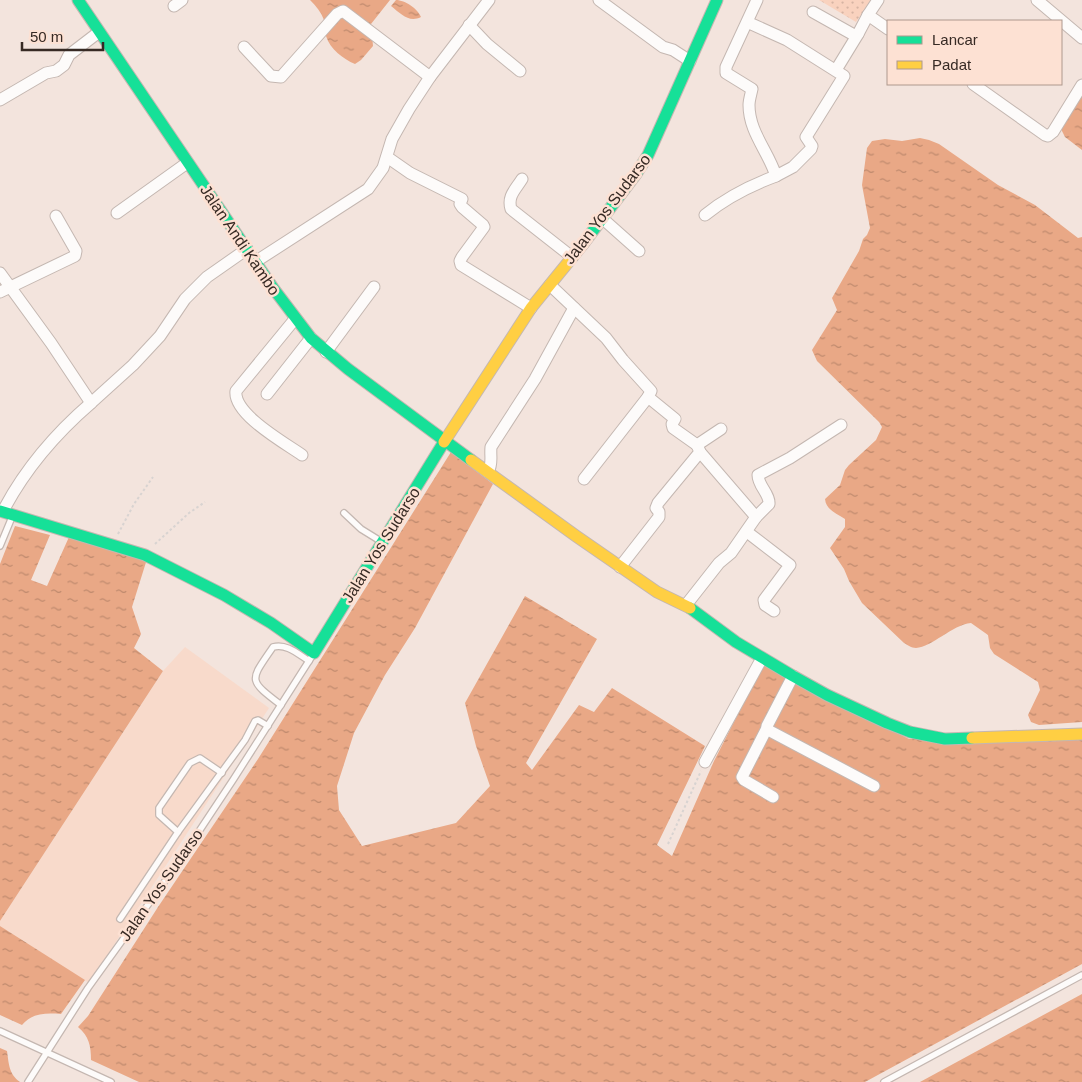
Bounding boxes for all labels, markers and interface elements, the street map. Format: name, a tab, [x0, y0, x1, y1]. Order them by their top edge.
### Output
scale bar	[22, 20, 104, 52]
legend	[887, 20, 1062, 85]
text: 50 m	[30, 28, 63, 45]
text: Lancar	[932, 31, 978, 48]
text: Padat	[932, 56, 972, 73]
street label: Jalan Yos Sudarso	[560, 151, 654, 267]
street label: Jalan Andi Kambo	[197, 182, 283, 298]
street label: Jalan Yos Sudarso	[339, 484, 423, 606]
street label: Jalan Yos Sudarso	[116, 826, 206, 944]

